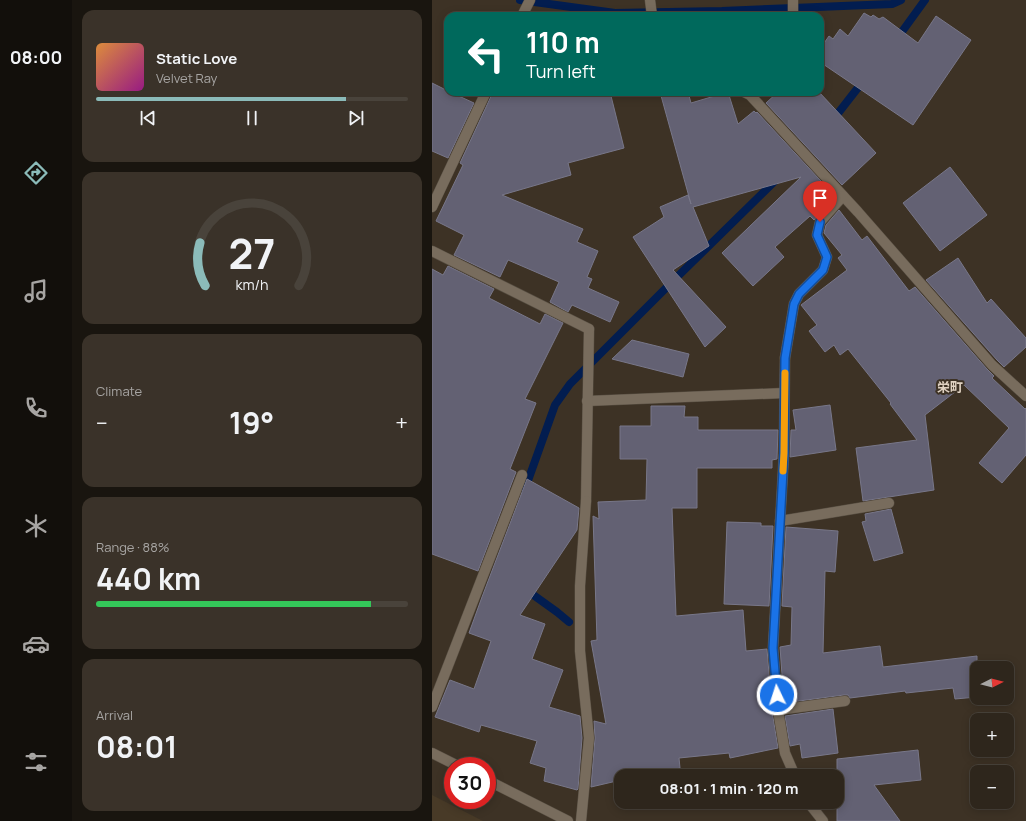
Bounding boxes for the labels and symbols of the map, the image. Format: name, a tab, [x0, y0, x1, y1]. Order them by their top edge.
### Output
pin	[803, 181, 837, 222]
district label: 栄町	[937, 378, 963, 396]
north arrow	[970, 661, 1014, 705]
position arrow	[756, 674, 798, 716]
speed limit sign: 30	[444, 757, 496, 809]

